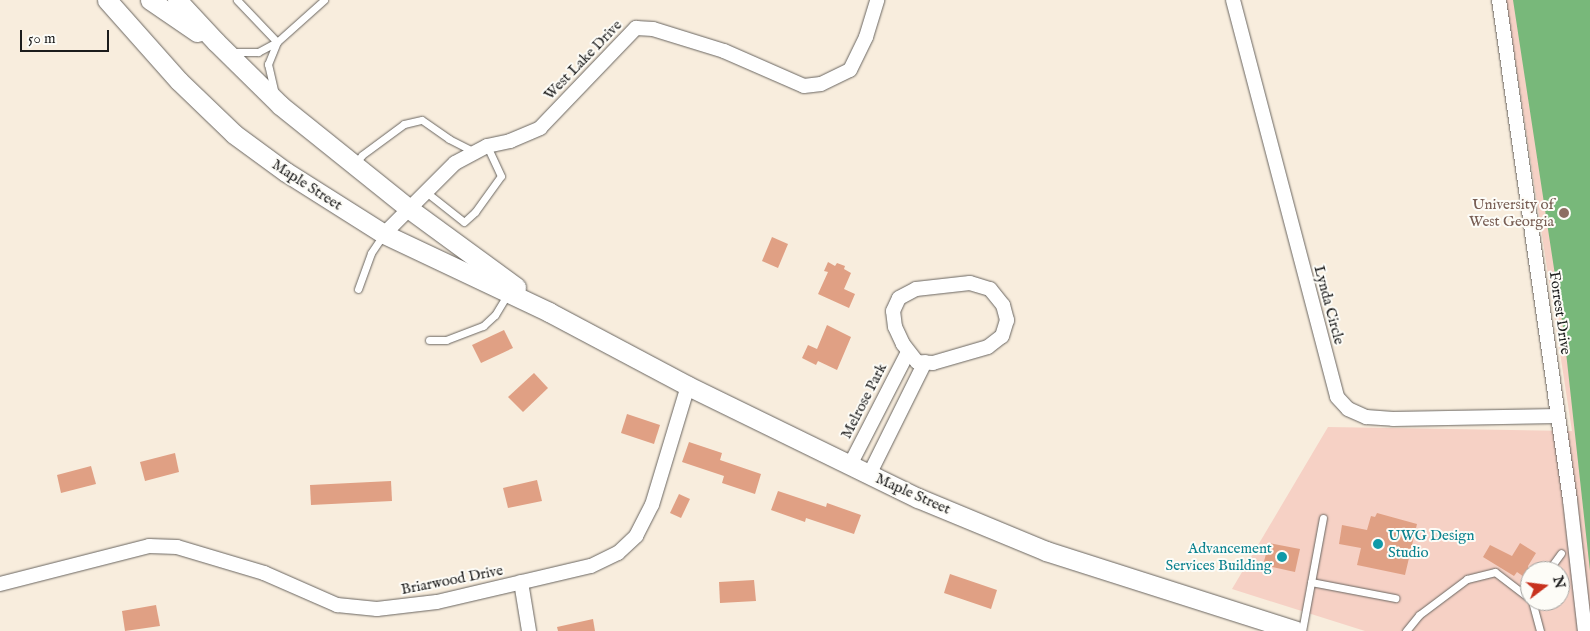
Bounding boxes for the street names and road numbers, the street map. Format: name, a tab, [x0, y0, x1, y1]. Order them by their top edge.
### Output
street label: West Lake Drive	[540, 16, 626, 104]
street label: Maple Street	[269, 156, 345, 214]
street label: Lynda Circle	[1310, 264, 1348, 346]
street label: Forrest Drive	[1545, 270, 1575, 356]
street label: Melrose Park	[837, 360, 891, 442]
street label: Maple Street	[873, 469, 953, 519]
street label: Briarwood Drive	[399, 561, 505, 599]

